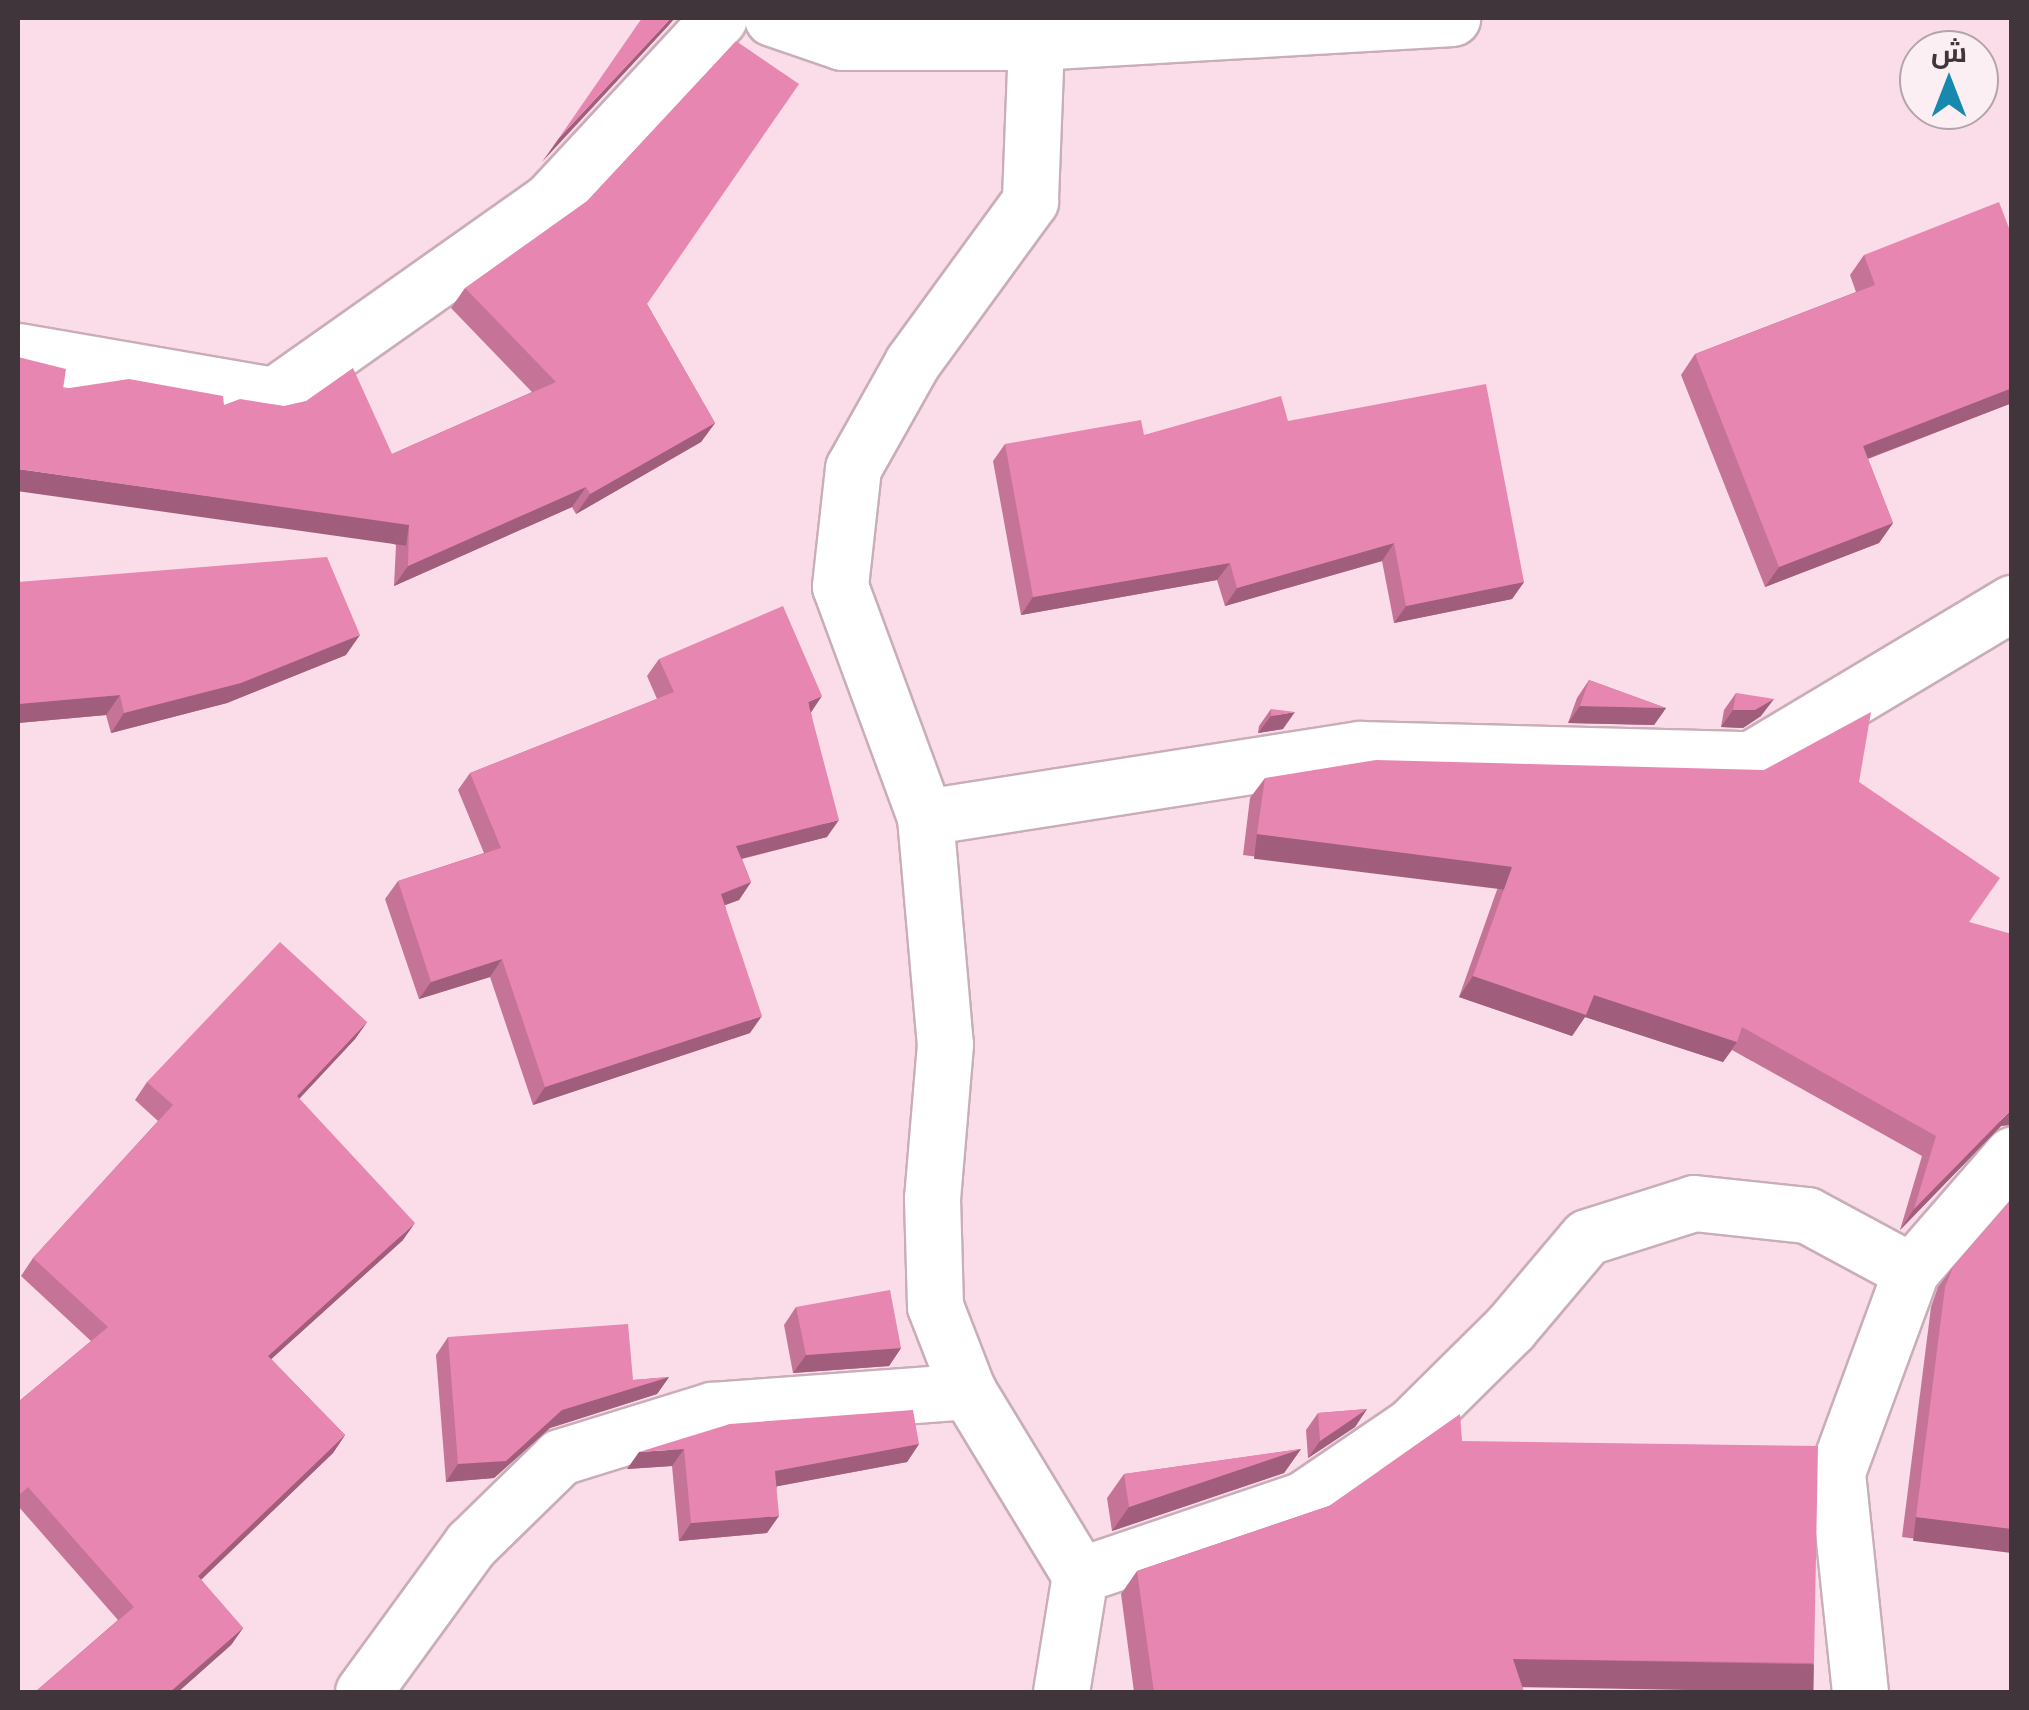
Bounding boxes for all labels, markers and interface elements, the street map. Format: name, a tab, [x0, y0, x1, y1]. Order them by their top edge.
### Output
north arrow	[1899, 30, 1999, 130]
text: ش	[1931, 34, 1967, 69]

